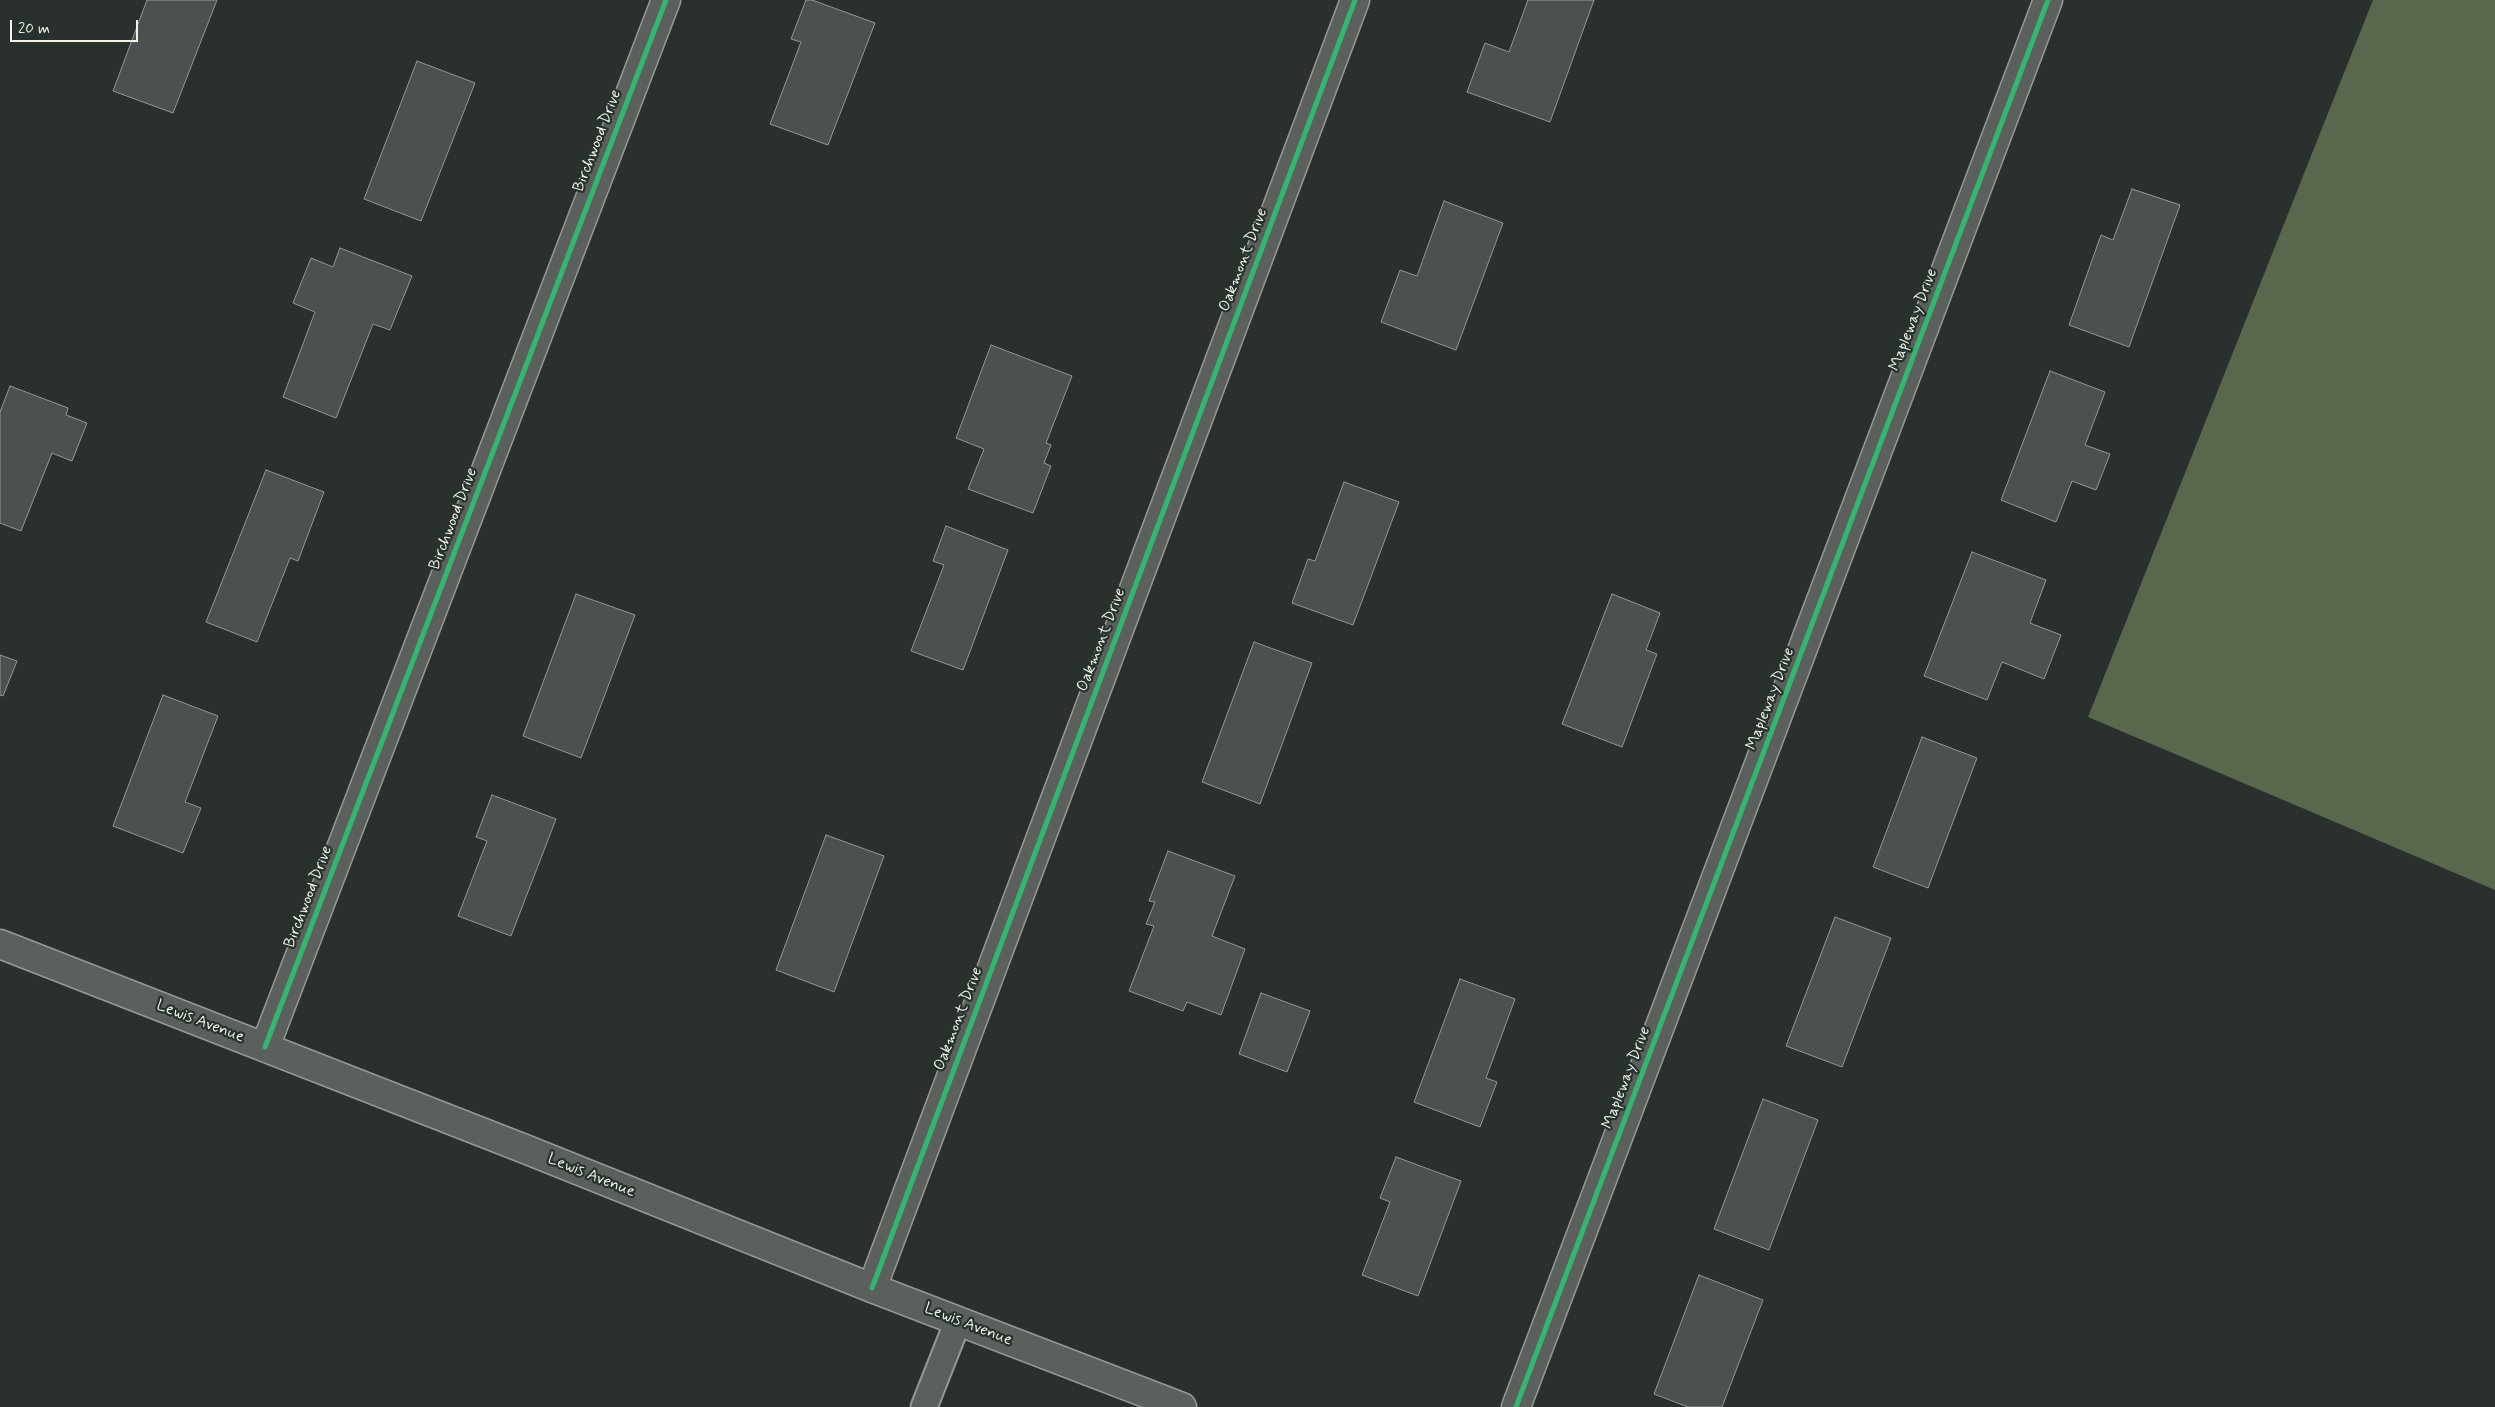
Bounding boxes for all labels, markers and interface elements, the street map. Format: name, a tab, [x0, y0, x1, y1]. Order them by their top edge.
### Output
scale bar	[12, 10, 140, 42]
text: 20 m	[18, 19, 50, 39]
street label: Birchwood Drive	[570, 87, 626, 195]
street label: Oakmont Drive	[1215, 206, 1273, 314]
street label: Mapleway Drive	[1886, 266, 1942, 374]
street label: Birchwood Drive	[426, 465, 482, 573]
street label: Oakmont Drive	[1073, 586, 1131, 694]
street label: Mapleway Drive	[1743, 645, 1799, 753]
street label: Birchwood Drive	[281, 843, 337, 951]
street label: Oakmont Drive	[930, 965, 988, 1073]
street label: Lewis Avenue	[153, 996, 247, 1048]
street label: Mapleway Drive	[1599, 1024, 1655, 1132]
street label: Lewis Avenue	[544, 1150, 638, 1202]
street label: Lewis Avenue	[921, 1299, 1015, 1351]

